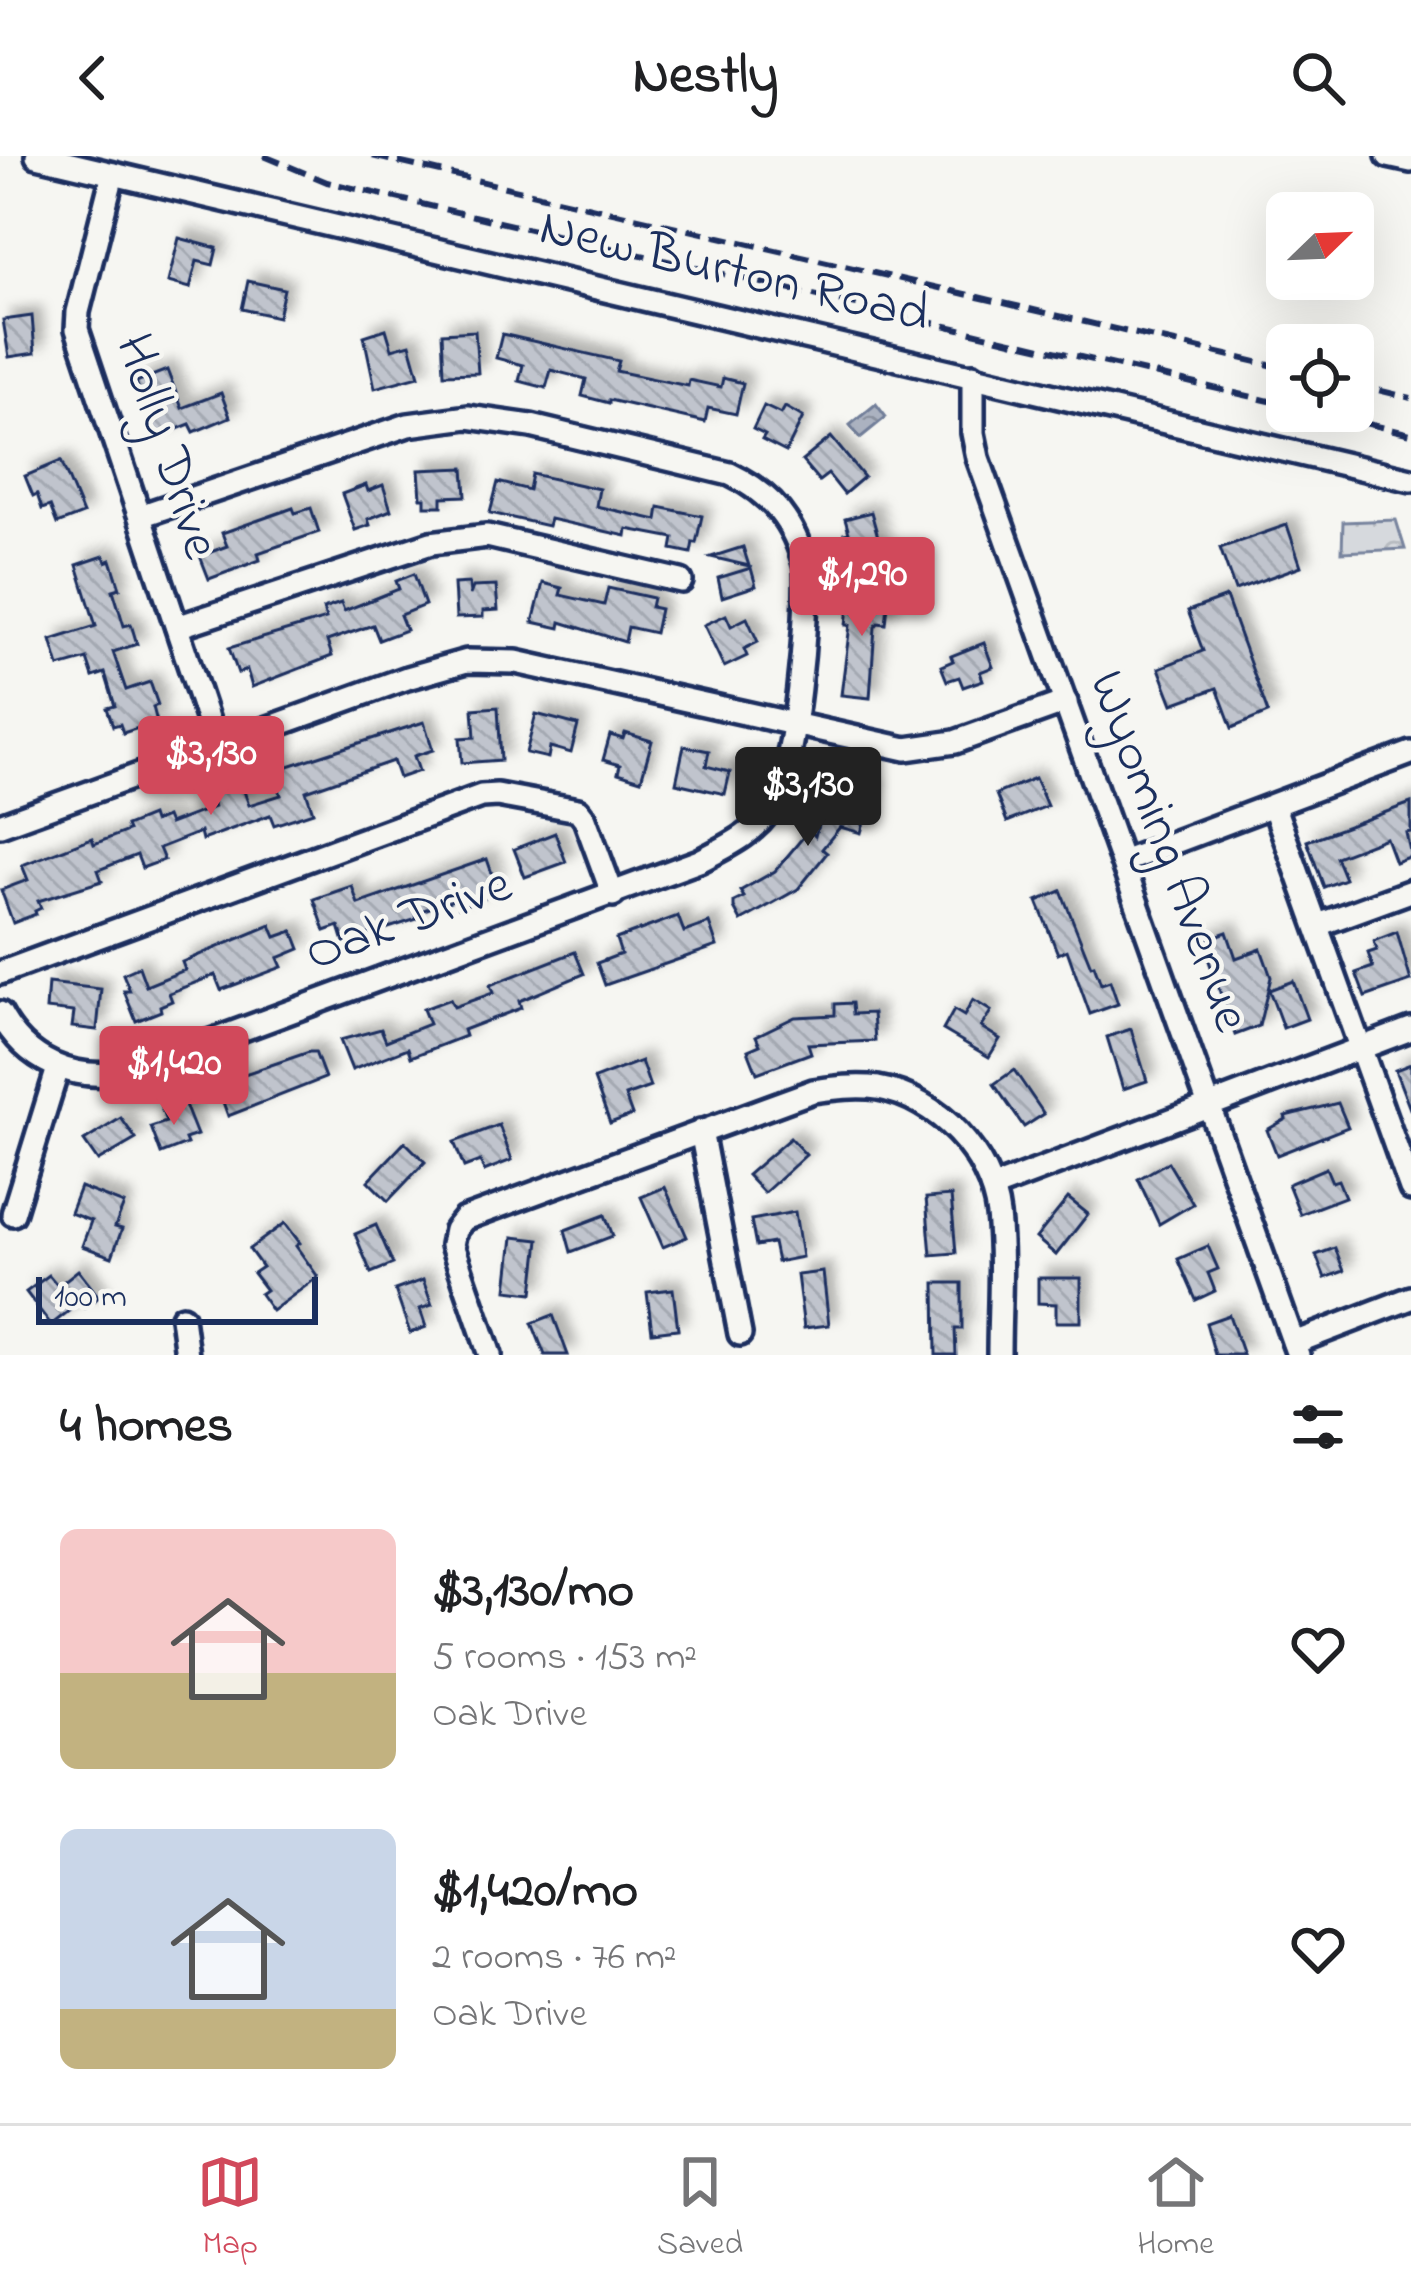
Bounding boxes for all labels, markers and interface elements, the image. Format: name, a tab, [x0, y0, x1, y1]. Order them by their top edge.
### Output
text: Nestly	[633, 39, 778, 117]
icon: back	[60, 45, 126, 111]
icon: search	[1285, 45, 1351, 111]
street label: New Burton Road	[532, 190, 936, 356]
north arrow	[1266, 192, 1374, 300]
map controls	[1266, 192, 1374, 432]
street label: Holly Drive	[92, 324, 238, 570]
button: locate	[1266, 324, 1374, 432]
pin: $1,290	[764, 537, 960, 639]
text: $1,290	[817, 547, 907, 604]
street label: Wyoming Avenue	[1065, 661, 1269, 1045]
pin: $3,130	[113, 716, 309, 818]
text: $3,130	[165, 726, 257, 783]
pin: $3,130	[710, 747, 906, 849]
text: $3,130	[762, 757, 854, 814]
street label: Oak Drive	[295, 847, 524, 994]
pin: $1,420	[76, 1026, 272, 1128]
text: $1,420	[126, 1036, 222, 1093]
scale bar	[36, 1271, 318, 1324]
text: 100 m	[54, 1274, 127, 1322]
text: 4 homes	[60, 1390, 233, 1465]
icon: filters	[1285, 1394, 1351, 1460]
text: $3,130/mo	[432, 1555, 634, 1630]
icon: home	[156, 1577, 300, 1721]
icon: heart	[1285, 1616, 1351, 1682]
text: 5 rooms · 153 m²	[432, 1630, 697, 1687]
text: Oak Drive	[432, 1687, 587, 1744]
text: $1,420/mo	[432, 1855, 638, 1930]
icon: home	[156, 1877, 300, 2021]
icon: heart	[1285, 1916, 1351, 1982]
text: 2 rooms · 76 m²	[432, 1930, 677, 1987]
text: Oak Drive	[432, 1987, 587, 2044]
tab: Map	[197, 2149, 263, 2269]
tab: Saved	[657, 2149, 743, 2269]
tab: Home	[1137, 2149, 1214, 2269]

